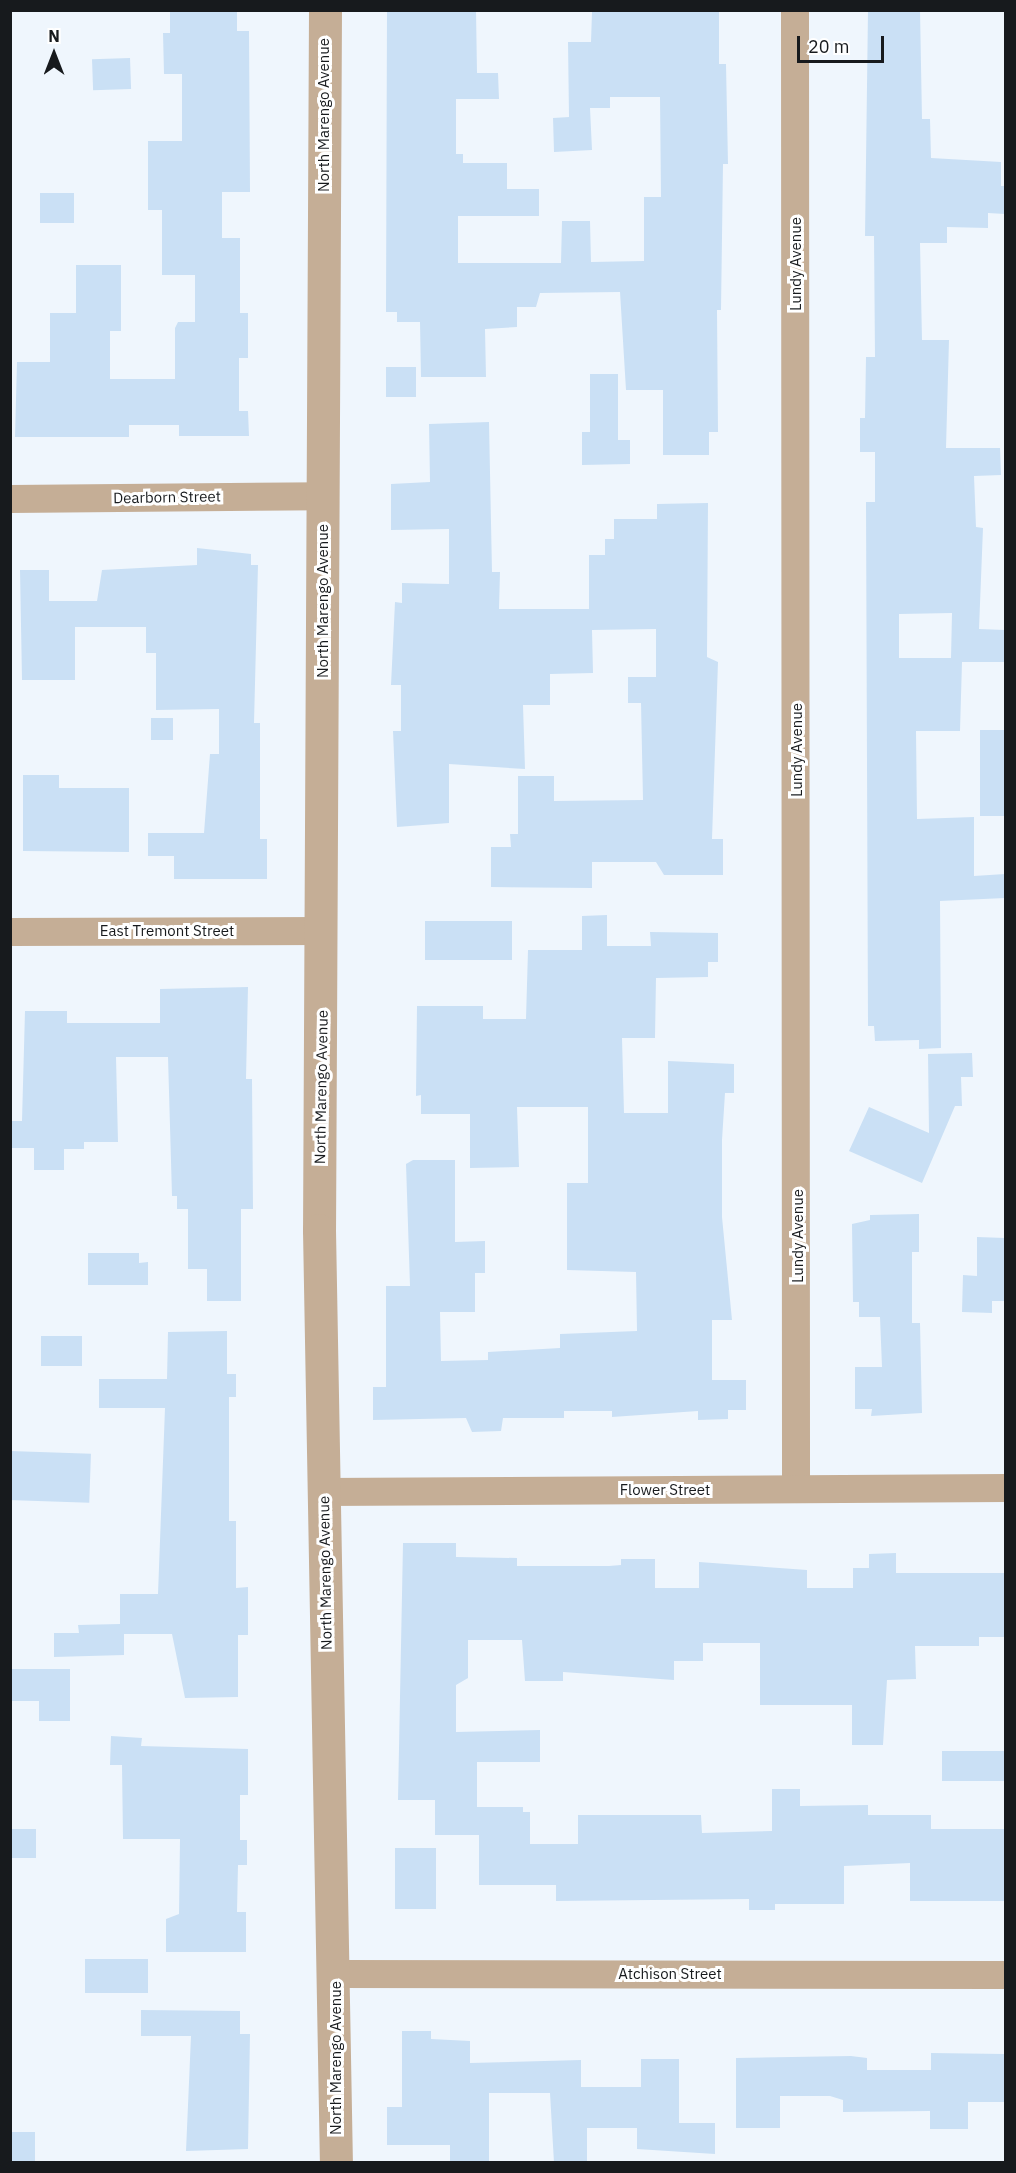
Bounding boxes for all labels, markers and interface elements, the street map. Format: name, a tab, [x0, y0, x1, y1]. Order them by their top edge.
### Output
north arrow	[24, 24, 84, 84]
scale bar	[800, 24, 887, 62]
text: N	[48, 26, 60, 46]
text: 20 m	[808, 35, 850, 58]
street label: North Marengo Avenue	[315, 38, 333, 192]
street label: Lundy Avenue	[787, 217, 805, 311]
street label: Dearborn Street	[113, 487, 221, 507]
street label: North Marengo Avenue	[314, 524, 332, 678]
street label: Lundy Avenue	[788, 703, 806, 797]
street label: East Tremont Street	[100, 922, 234, 940]
street label: North Marengo Avenue	[311, 1010, 331, 1164]
street label: Lundy Avenue	[789, 1189, 807, 1283]
street label: Flower Street	[620, 1481, 710, 1499]
street label: North Marengo Avenue	[315, 1496, 335, 1650]
street label: Atchison Street	[618, 1965, 722, 1983]
street label: North Marengo Avenue	[327, 1981, 345, 2135]

